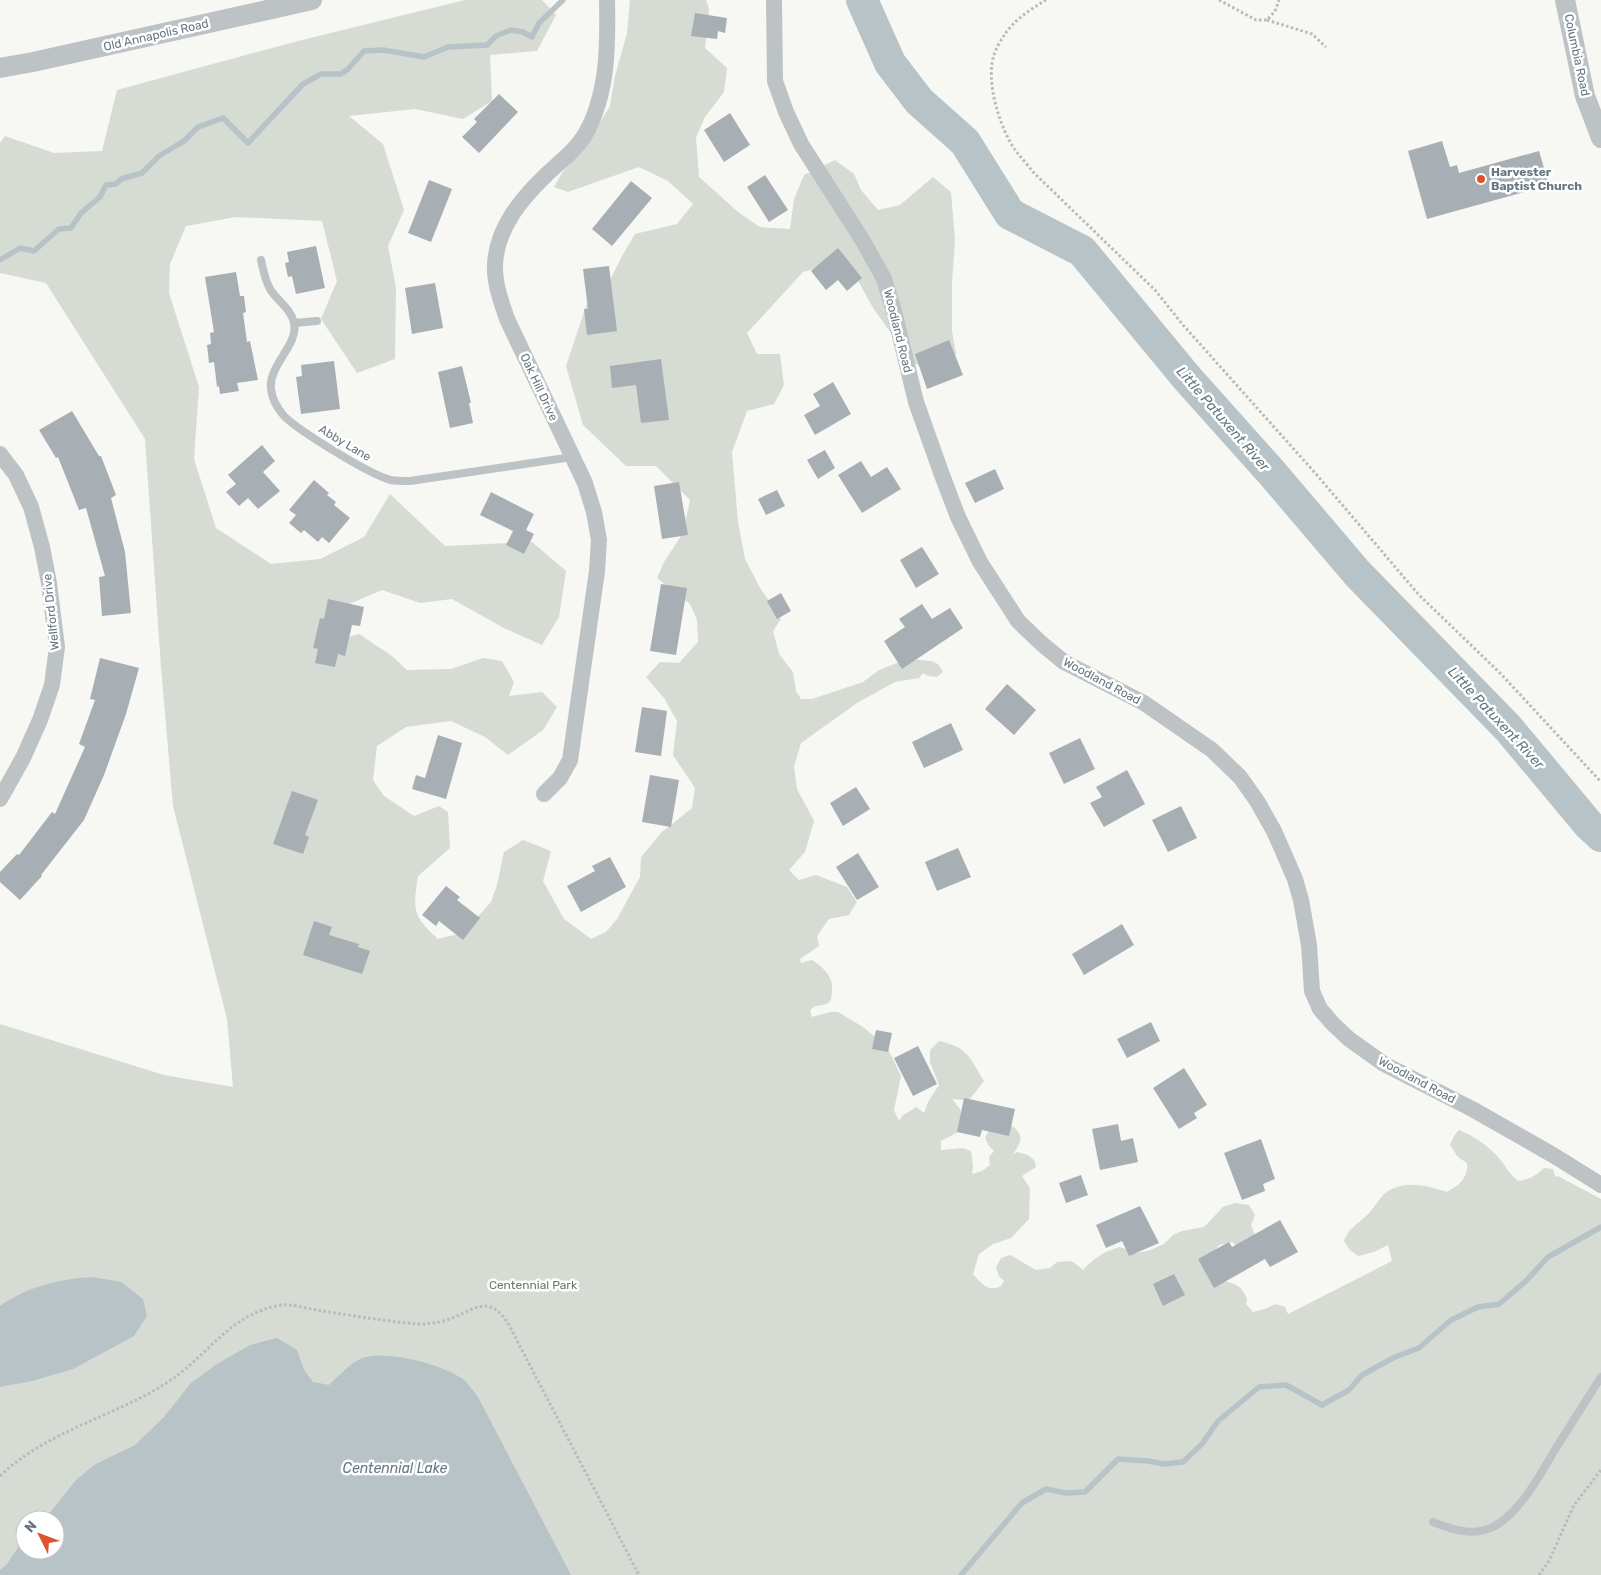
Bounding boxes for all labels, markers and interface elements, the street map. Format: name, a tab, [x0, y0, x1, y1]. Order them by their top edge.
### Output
street label: Columbia Road	[1561, 13, 1593, 97]
street label: Old Annapolis Road	[102, 16, 210, 54]
place label: Harvester Baptist Church	[1491, 165, 1582, 193]
marker: Harvester Baptist Church	[1475, 173, 1487, 185]
street label: Woodland Road	[881, 288, 915, 374]
street label: Oak Hill Drive	[517, 351, 561, 423]
water label: Little Patuxent River	[1173, 363, 1274, 475]
street label: Abby Lane	[316, 422, 374, 464]
street label: Wellford Drive	[40, 573, 62, 651]
street label: Woodland Road	[1061, 655, 1143, 707]
water label: Little Patuxent River	[1444, 663, 1548, 773]
street label: Woodland Road	[1376, 1054, 1458, 1106]
park label: Centennial Park	[489, 1278, 578, 1292]
water label: Centennial Lake	[343, 1460, 448, 1477]
north arrow	[15, 1510, 65, 1560]
text: N	[21, 1517, 40, 1536]

